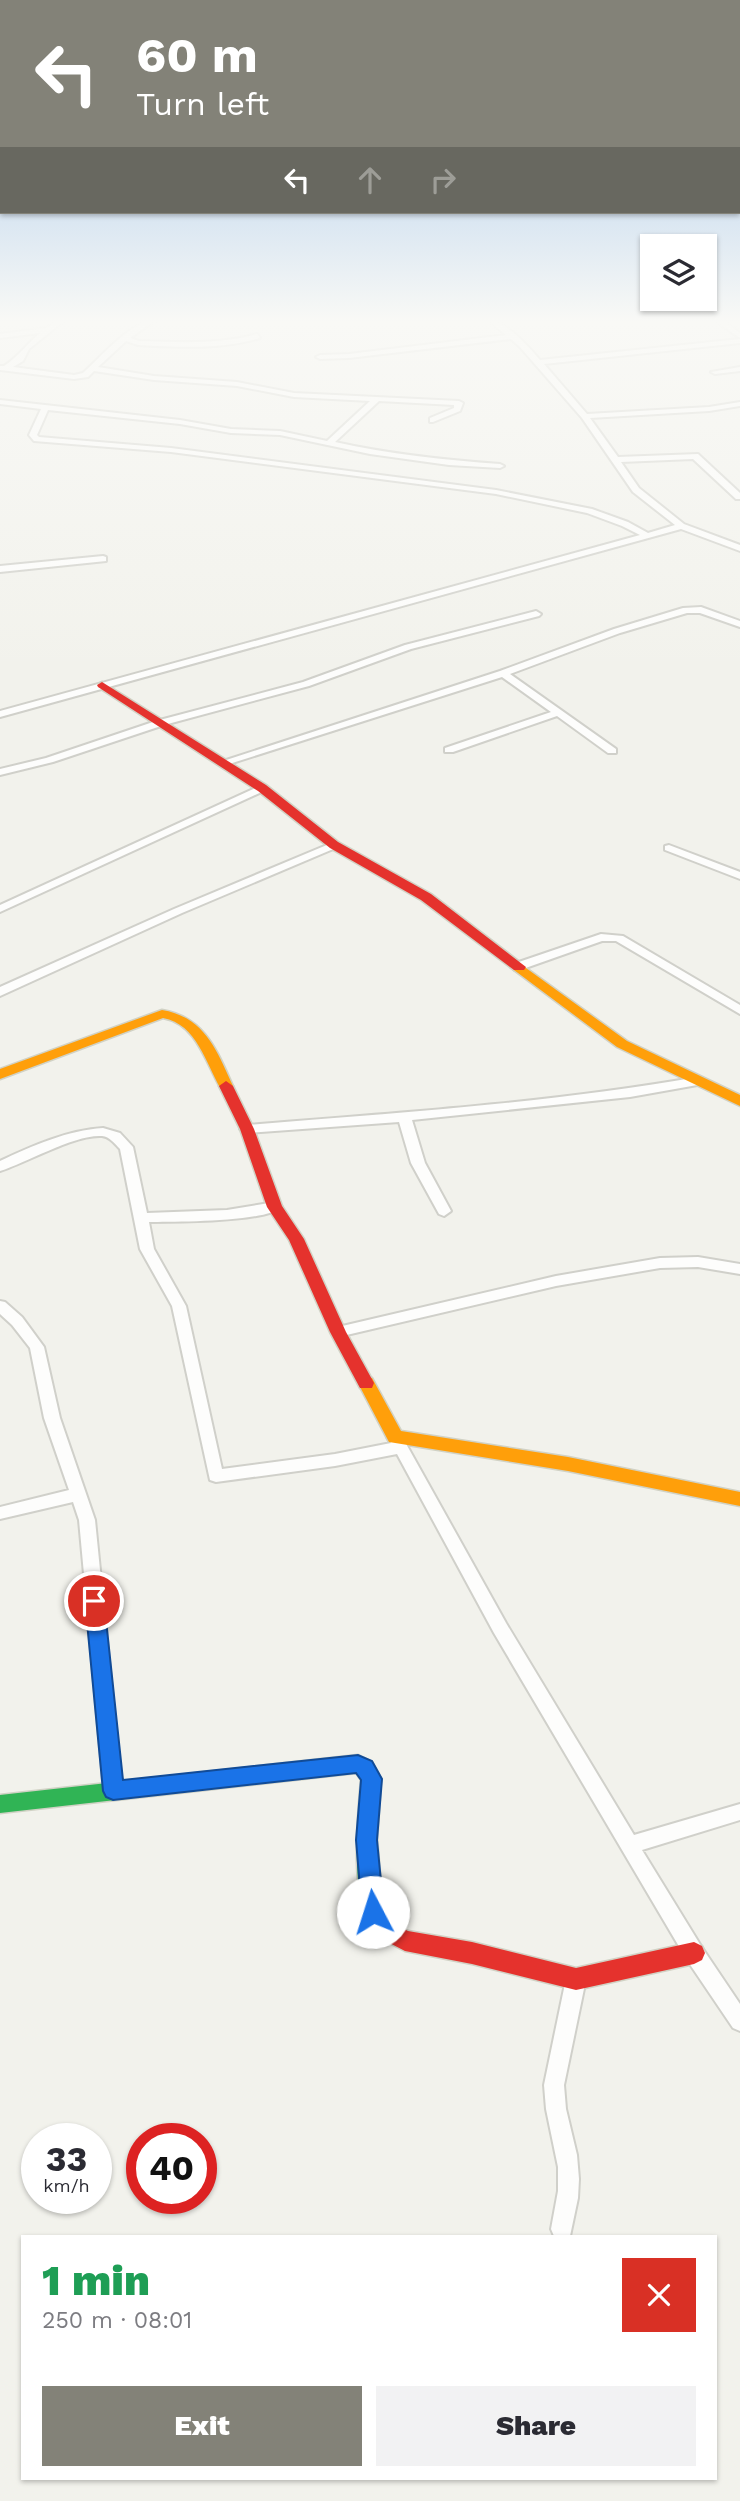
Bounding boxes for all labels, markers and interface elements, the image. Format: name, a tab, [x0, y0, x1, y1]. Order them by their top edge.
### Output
text: 60 m	[136, 26, 258, 84]
icon: left	[21, 28, 112, 119]
text: Turn left	[136, 85, 269, 123]
icon: left	[278, 161, 316, 199]
icon: ahead	[351, 161, 389, 199]
icon: right	[424, 161, 462, 199]
map controls	[640, 234, 717, 311]
button: layers	[640, 234, 717, 311]
pin	[64, 1571, 124, 1631]
icon: arrive	[75, 1582, 113, 1620]
position arrow	[336, 1875, 410, 1949]
speed limit sign: 40	[126, 2123, 217, 2214]
text: 33	[46, 2138, 87, 2180]
text: km/h	[43, 2175, 90, 2196]
text: 1 min	[42, 2256, 150, 2305]
button: close	[622, 2258, 696, 2332]
text: 250 m · 08:01	[42, 2307, 192, 2334]
button: Exit	[42, 2386, 362, 2466]
button: Share	[376, 2386, 696, 2466]

